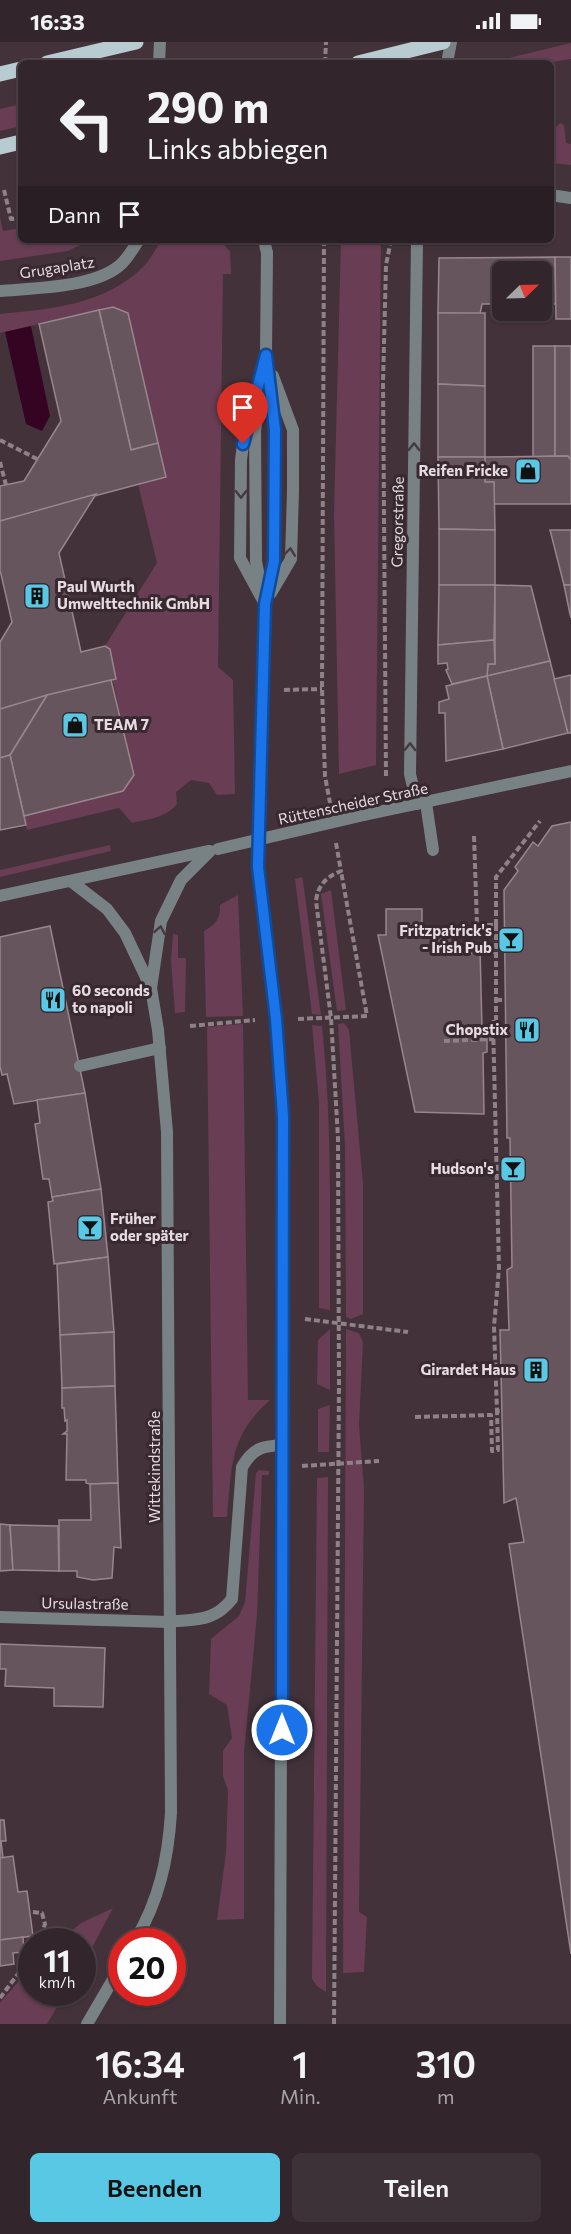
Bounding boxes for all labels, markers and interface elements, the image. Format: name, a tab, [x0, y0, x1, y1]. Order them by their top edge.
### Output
text: 16:33	[30, 8, 85, 35]
text: 290 m	[147, 80, 269, 132]
icon: left	[48, 84, 126, 162]
text: Links abbiegen	[147, 132, 328, 165]
icon: arrive	[113, 198, 146, 231]
text: Dann	[48, 201, 101, 228]
street label: Grugaplatz	[18, 252, 95, 282]
north arrow	[492, 261, 552, 321]
map controls	[492, 261, 552, 321]
pin	[217, 382, 268, 444]
icon: arrive	[226, 391, 259, 424]
one-way arrow	[408, 442, 420, 451]
shop icon: Reifen Fricke	[513, 456, 543, 486]
place label: Reifen Fricke	[418, 461, 508, 479]
street label: Gregorstraße	[387, 476, 407, 568]
one-way arrow	[235, 489, 247, 498]
one-way arrow	[283, 548, 296, 557]
place label: Paul Wurth Umwelttechnik GmbH	[57, 577, 210, 612]
building icon: Paul Wurth Umwelttechnik GmbH	[22, 581, 52, 611]
shop icon: TEAM 7	[60, 710, 90, 740]
place label: TEAM 7	[94, 715, 149, 733]
one-way arrow	[404, 742, 417, 751]
street label: Rüttenscheider Straße	[276, 778, 429, 828]
place label: Fritzpatrick's - Irish Pub	[399, 921, 492, 956]
one-way arrow	[153, 925, 166, 935]
bar icon: Fritzpatrick's - Irish Pub	[496, 925, 526, 955]
place label: 60 seconds to napoli	[72, 981, 150, 1016]
restaurant icon: 60 seconds to napoli	[38, 985, 68, 1015]
restaurant icon: Chopstix	[512, 1015, 542, 1045]
place label: Chopstix	[445, 1020, 508, 1038]
bar icon: Hudson's	[498, 1154, 528, 1184]
place label: Hudson's	[430, 1159, 494, 1177]
place label: Früher oder später	[110, 1209, 189, 1244]
bar icon: Früher oder später	[75, 1213, 105, 1243]
building icon: Girardet Haus	[521, 1355, 551, 1385]
place label: Girardet Haus	[420, 1360, 516, 1378]
street label: Wittekindstraße	[145, 1411, 163, 1523]
street label: Ursulastraße	[41, 1593, 129, 1613]
position arrow	[250, 1698, 314, 1762]
speed limit sign: 20	[108, 1928, 186, 2006]
text: 11	[43, 1941, 71, 1978]
text: km/h	[39, 1973, 75, 1991]
text: 16:34	[95, 2041, 185, 2085]
text: 1	[292, 2041, 308, 2085]
text: 310	[415, 2041, 476, 2085]
text: Ankunft	[103, 2084, 177, 2108]
text: Min.	[280, 2084, 320, 2108]
text: m	[437, 2084, 454, 2108]
button: Beenden	[30, 2153, 280, 2222]
button: Teilen	[292, 2153, 541, 2222]

